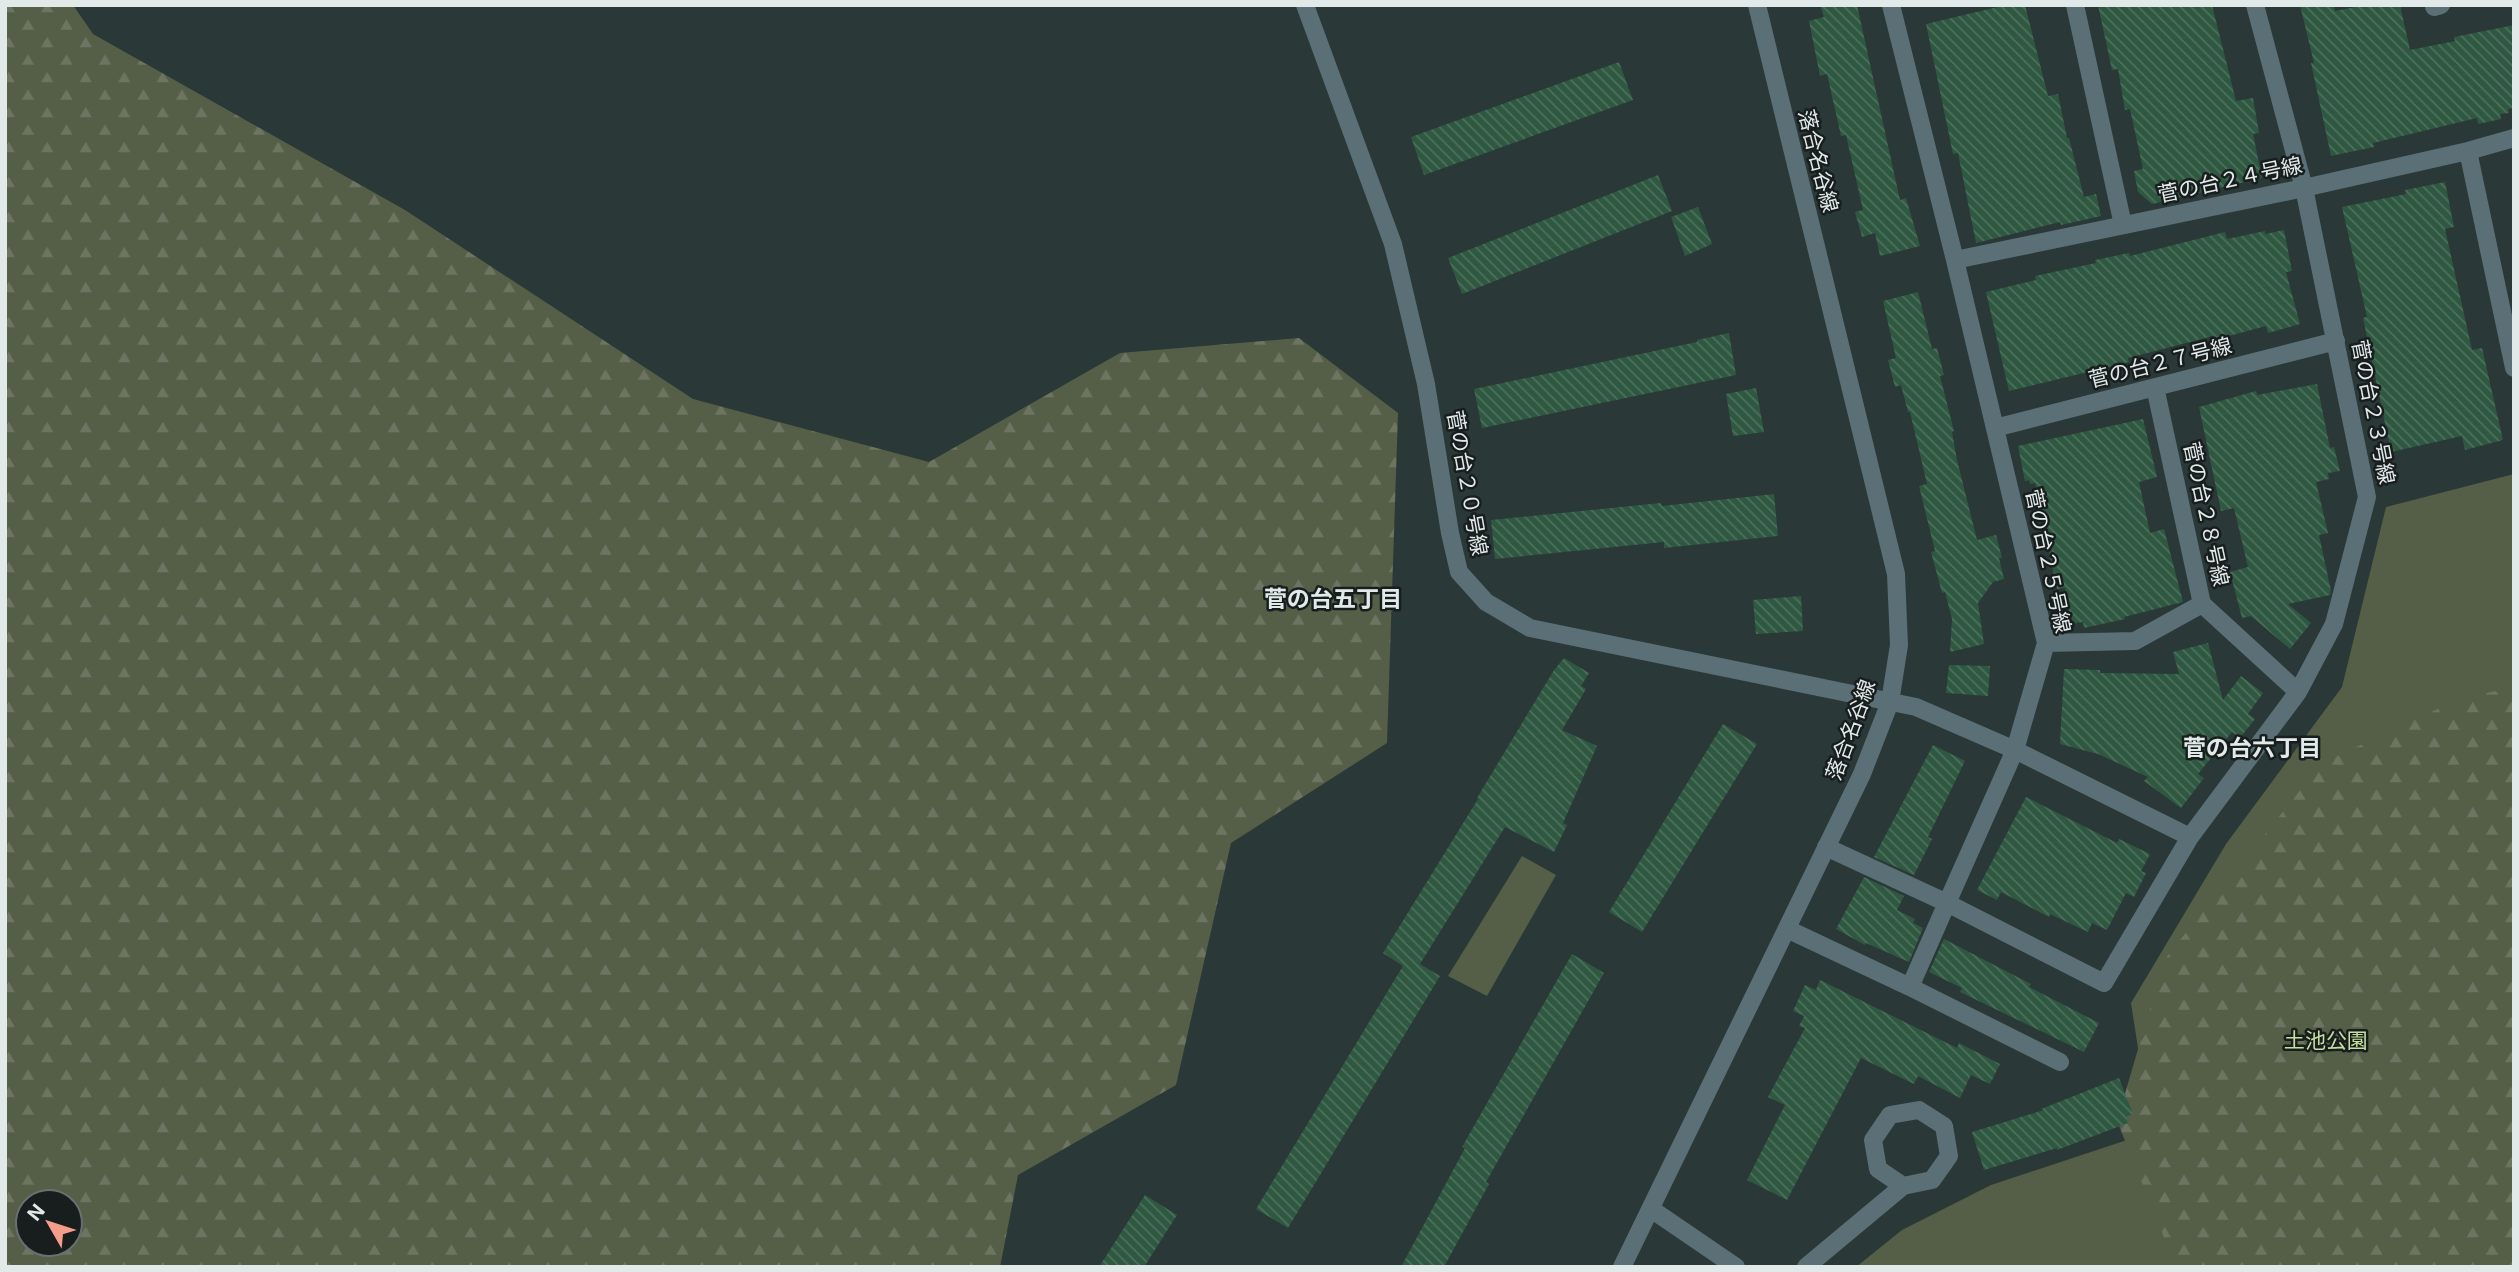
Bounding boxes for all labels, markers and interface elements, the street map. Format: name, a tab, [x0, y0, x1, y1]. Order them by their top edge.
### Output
street label: 落合名谷線	[1794, 107, 1843, 215]
street label: 菅の台２４号線	[2155, 152, 2304, 207]
street label: 菅の台２７号線	[2086, 333, 2234, 392]
street label: 菅の台２３号線	[2347, 337, 2400, 486]
street label: 菅の台２０号線	[1442, 408, 1493, 557]
street label: 菅の台２８号線	[2179, 439, 2234, 588]
street label: 菅の台２５号線	[2021, 486, 2076, 635]
district label: 菅の台五丁目	[1264, 585, 1402, 613]
street label: 落合名谷線	[1821, 676, 1880, 783]
district label: 菅の台六丁目	[2183, 734, 2321, 762]
park label: 土池公園	[2284, 1028, 2368, 1053]
north arrow	[14, 1188, 84, 1258]
text: N	[23, 1200, 50, 1225]

